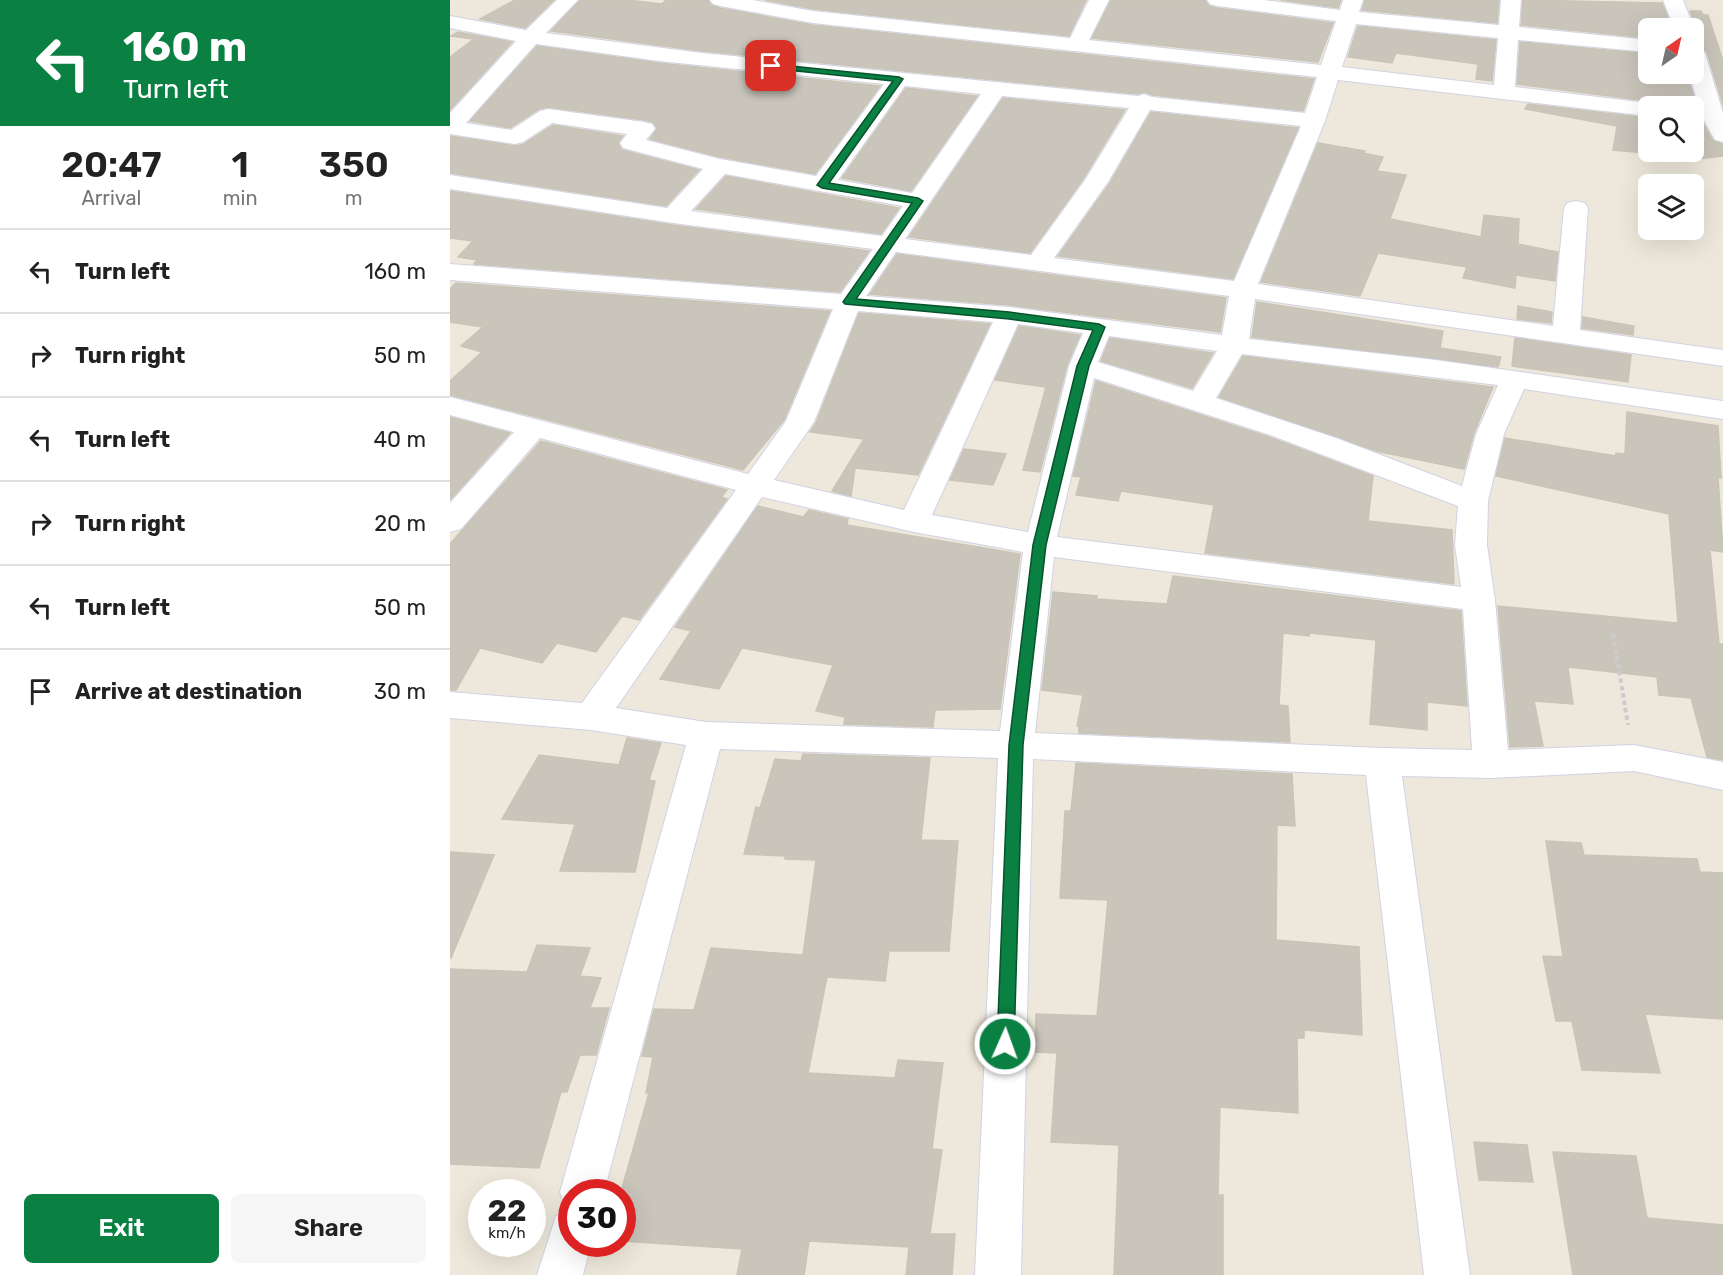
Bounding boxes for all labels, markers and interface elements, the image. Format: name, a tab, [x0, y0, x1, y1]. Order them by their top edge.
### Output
north arrow	[1638, 18, 1704, 84]
map controls	[1638, 18, 1704, 240]
text: 160 m	[123, 22, 247, 72]
icon: left	[24, 24, 102, 102]
pin	[745, 40, 796, 91]
icon: arrive	[754, 49, 787, 82]
text: Turn left	[123, 73, 228, 105]
button: search	[1638, 96, 1704, 162]
text: 20:47	[61, 143, 162, 186]
text: 1	[232, 143, 249, 186]
text: 350	[319, 143, 389, 186]
button: layers	[1638, 174, 1704, 240]
text: Arrival	[81, 186, 141, 210]
text: min	[223, 186, 258, 210]
text: m	[345, 186, 363, 210]
icon: left	[24, 255, 57, 288]
text: Turn left	[75, 258, 170, 285]
text: 160 m	[364, 258, 426, 285]
icon: right	[24, 339, 57, 372]
text: Turn right	[75, 342, 185, 369]
text: 50 m	[374, 342, 426, 369]
icon: left	[24, 423, 57, 456]
text: Turn left	[75, 426, 170, 453]
text: 40 m	[373, 426, 426, 453]
icon: right	[24, 507, 57, 540]
text: Turn right	[75, 510, 185, 537]
text: 20 m	[374, 510, 426, 537]
icon: left	[24, 591, 57, 624]
text: Turn left	[75, 594, 170, 621]
text: 50 m	[374, 594, 426, 621]
icon: arrive	[24, 675, 57, 708]
text: Arrive at destination	[75, 678, 302, 705]
text: 30 m	[374, 678, 426, 705]
position arrow	[973, 1012, 1037, 1076]
speed limit sign: 30	[558, 1179, 636, 1257]
text: 22	[488, 1193, 527, 1229]
button: Exit	[24, 1194, 219, 1263]
button: Share	[231, 1194, 426, 1263]
text: km/h	[488, 1224, 526, 1242]

